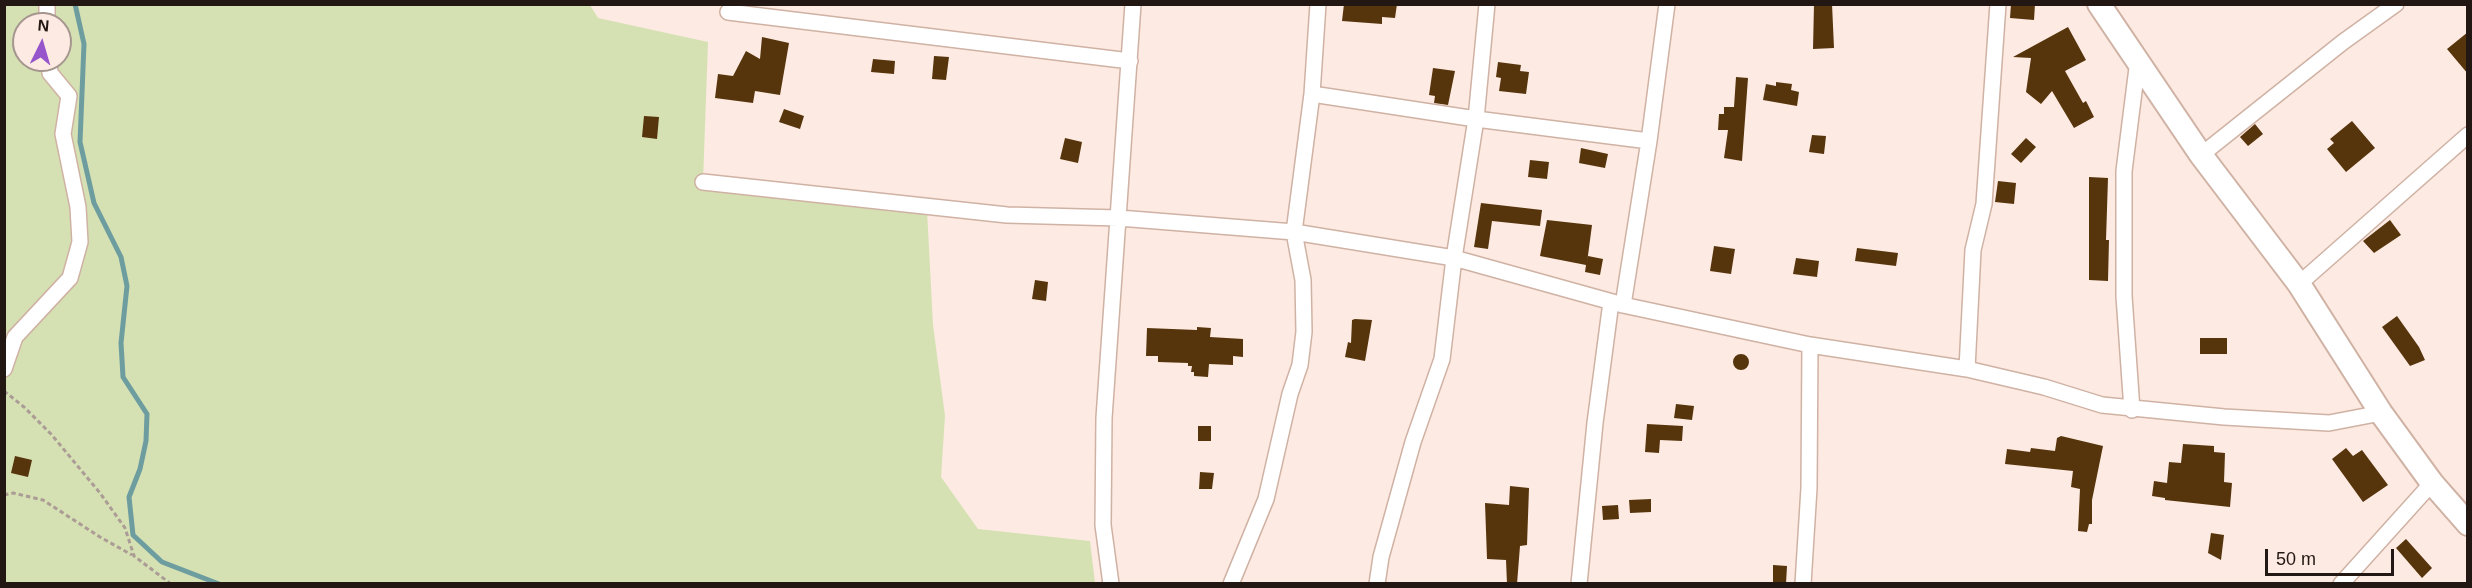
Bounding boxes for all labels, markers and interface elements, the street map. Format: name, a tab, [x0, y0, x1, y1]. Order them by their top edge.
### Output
north arrow	[12, 12, 72, 72]
text: N	[37, 17, 50, 35]
scale bar	[2268, 537, 2397, 575]
text: 50 m	[2276, 549, 2316, 569]

